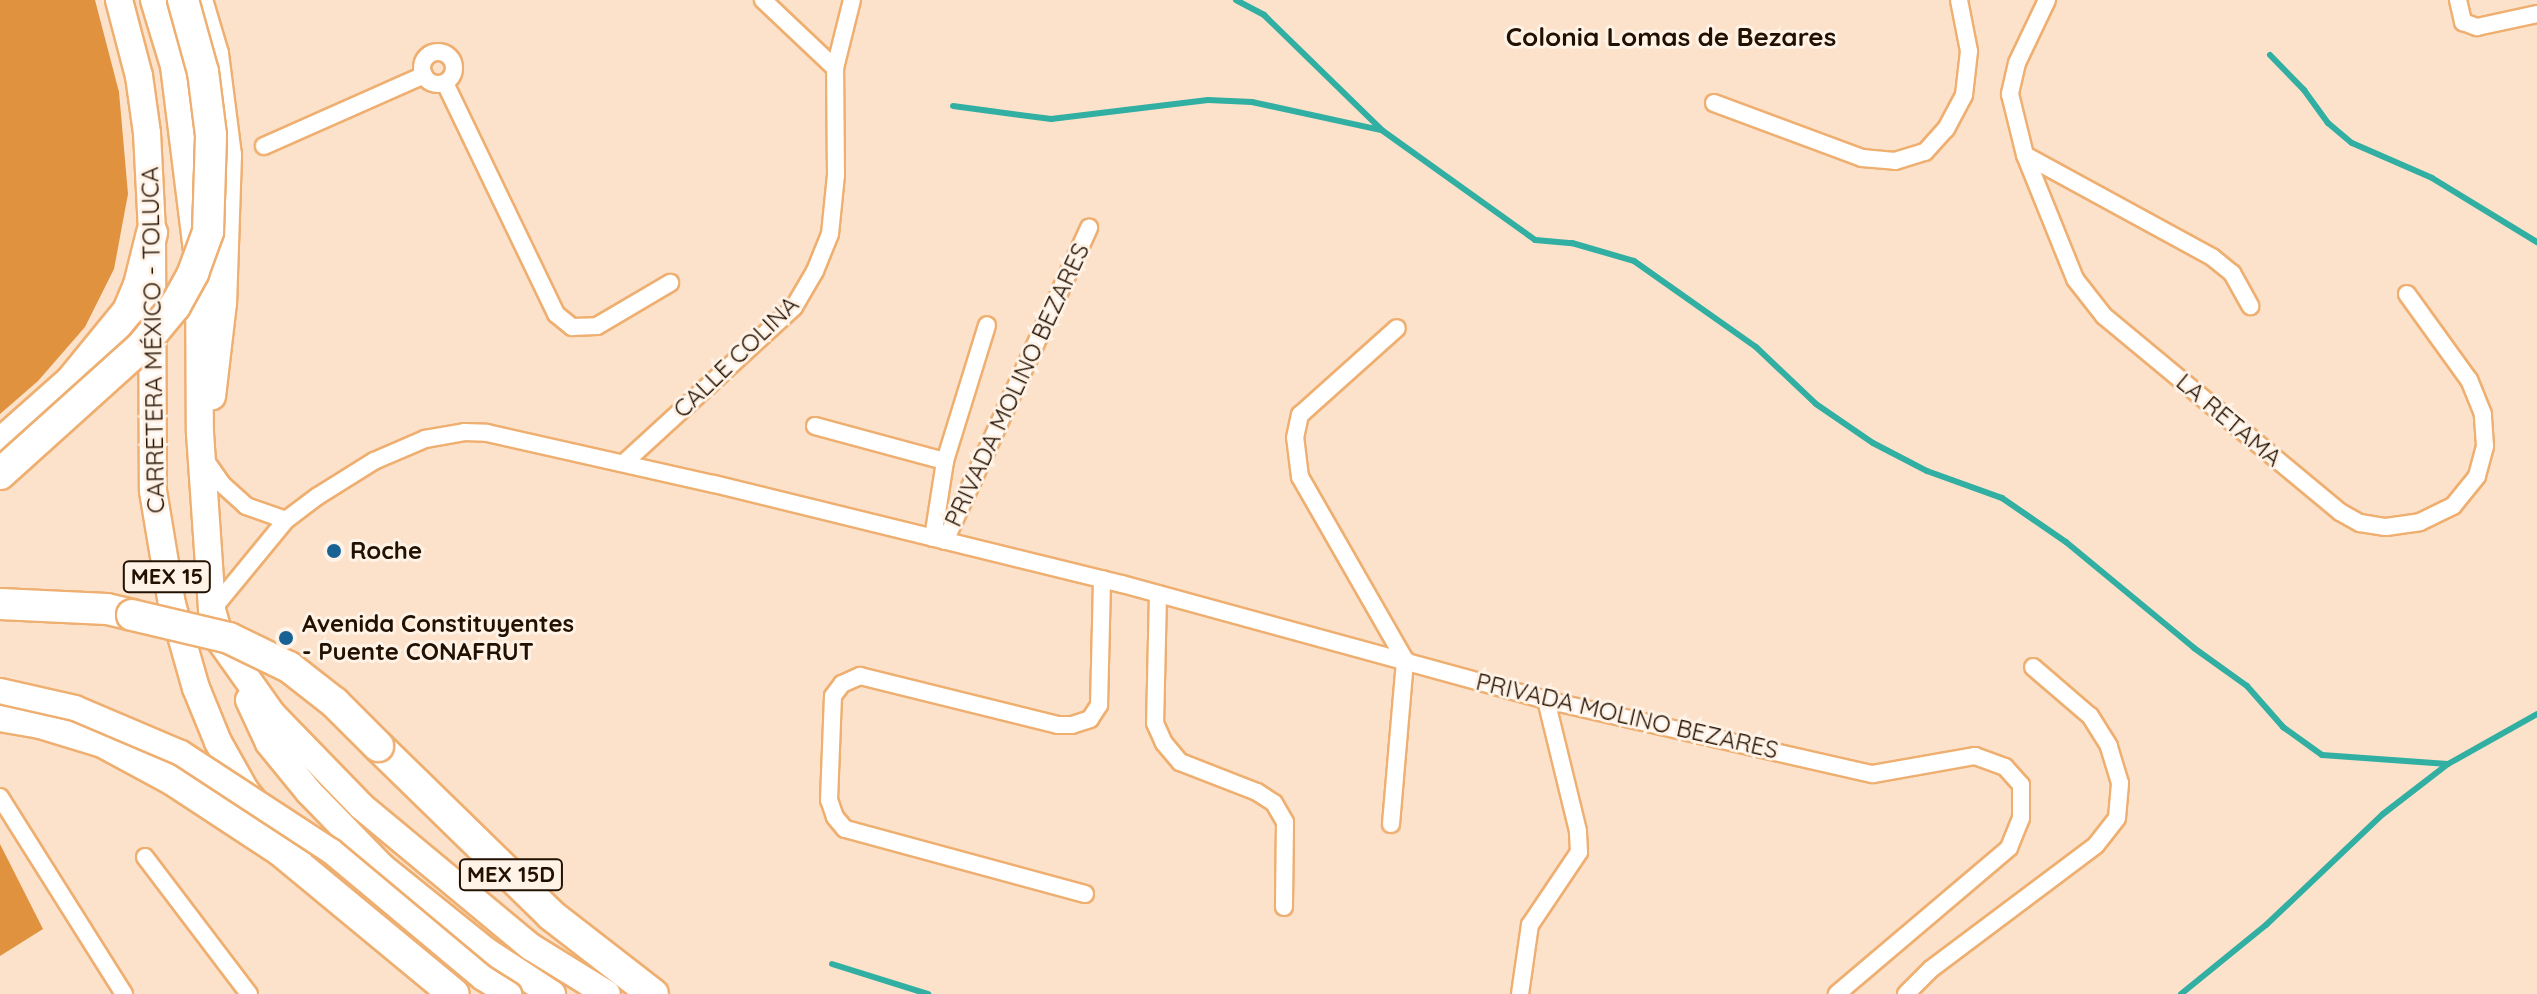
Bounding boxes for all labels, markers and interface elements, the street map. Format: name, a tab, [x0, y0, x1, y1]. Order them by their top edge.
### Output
district label: Colonia Lomas de Bezares	[1506, 21, 1836, 53]
street label: CARRETERA MÉXICO - TOLUCA	[136, 166, 170, 514]
street label: PRIVADA MOLINO BEZARES	[939, 239, 1095, 531]
street label: CALLE COLINA	[667, 290, 805, 424]
street label: LA RETAMA	[2170, 368, 2288, 472]
place label: Roche	[350, 537, 422, 565]
marker: Roche	[325, 542, 343, 560]
road number: MEX 15	[121, 559, 213, 595]
place label: Avenida Constituyentes - Puente CONAFRUT	[302, 610, 574, 666]
marker: Avenida Constituyentes - Puente CONAFRUT	[277, 629, 295, 647]
street label: PRIVADA MOLINO BEZARES	[1473, 667, 1781, 765]
road number: MEX 15D	[457, 857, 565, 893]

